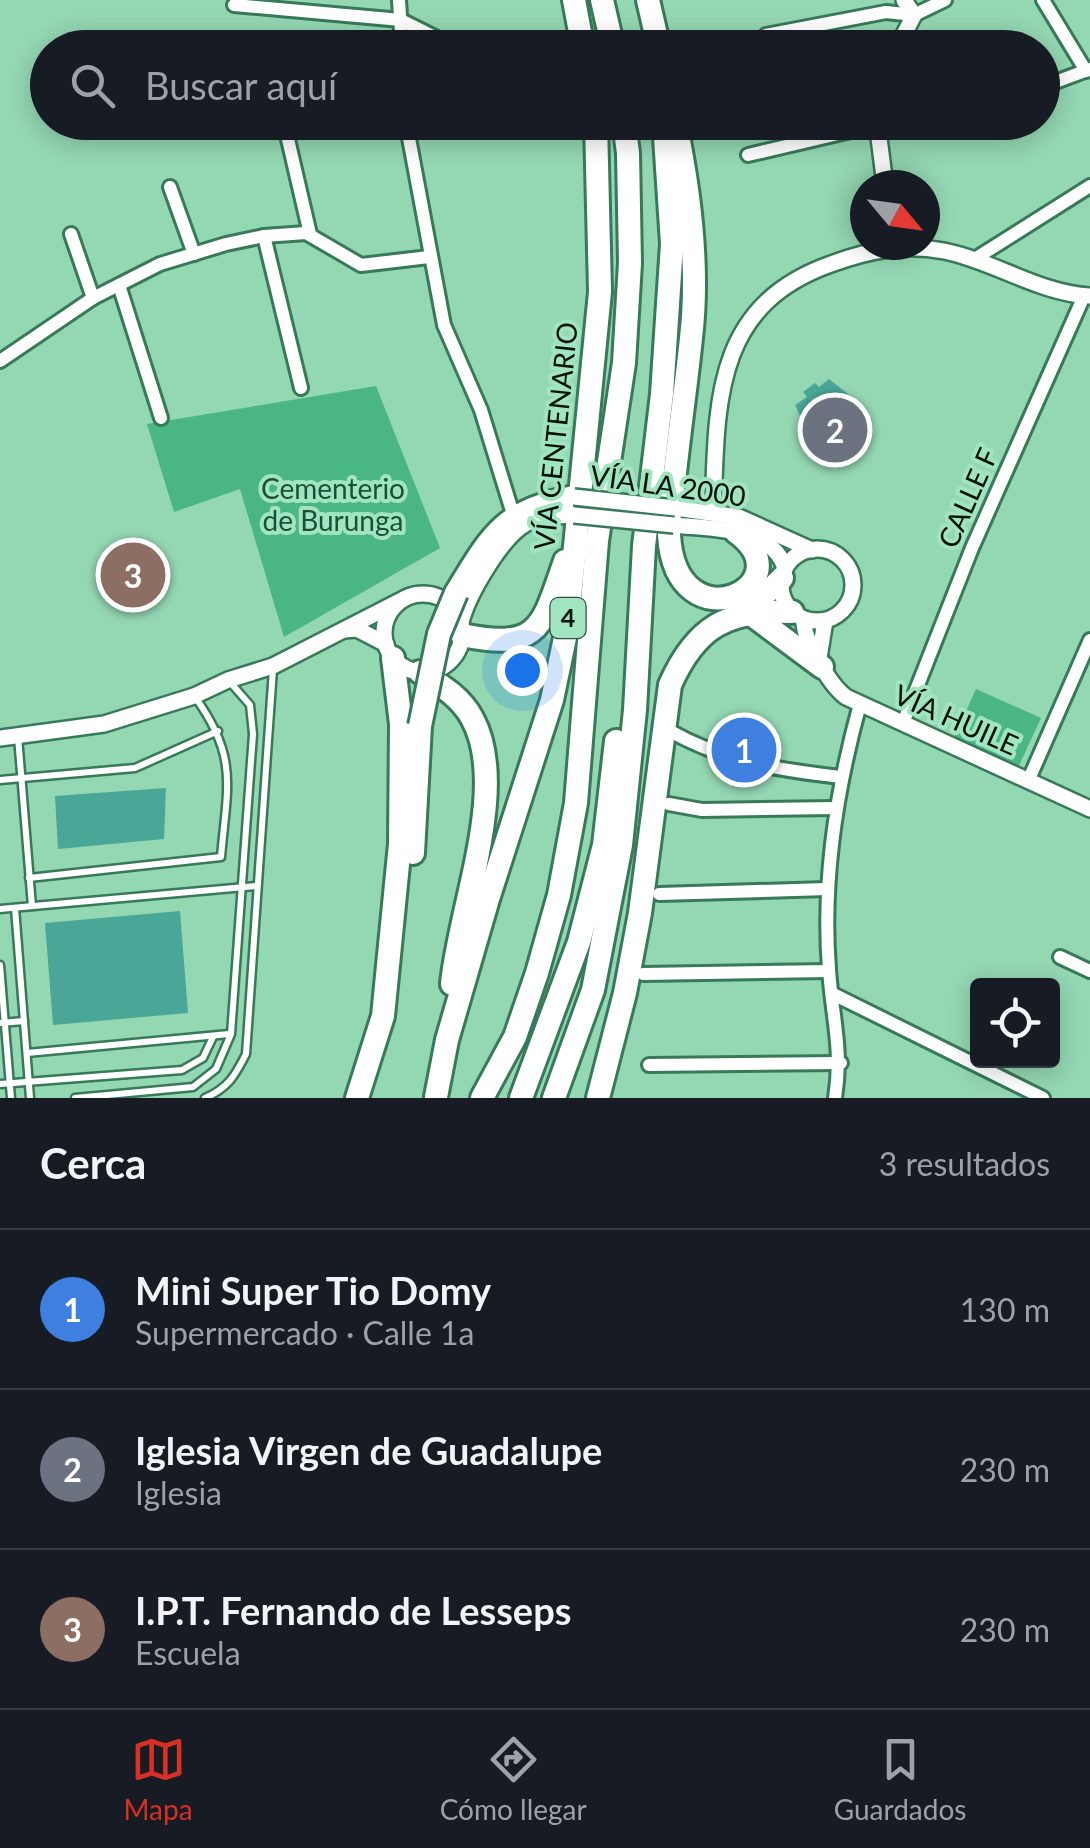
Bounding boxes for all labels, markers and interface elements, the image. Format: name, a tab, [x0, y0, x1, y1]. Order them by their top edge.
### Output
search box	[30, 30, 1060, 140]
icon: search	[65, 58, 120, 113]
text: Buscar aquí	[145, 62, 337, 108]
north arrow	[850, 170, 940, 260]
street label: VÍA CENTENARIO	[526, 320, 584, 552]
pin: 2	[802, 392, 868, 468]
street label: CALLE F	[930, 442, 1004, 553]
street label: VÍA LA 2000	[588, 457, 748, 513]
park label: Cementerio de Burunga	[261, 471, 405, 537]
pin: 3	[100, 538, 166, 612]
road number: 4	[550, 598, 586, 638]
your location	[497, 645, 548, 696]
street label: VÍA HUILE	[889, 677, 1024, 762]
pin: 1	[712, 712, 776, 788]
map controls	[970, 978, 1060, 1068]
button: locate	[970, 978, 1060, 1068]
text: Cerca	[40, 1138, 146, 1188]
text: 3 resultados	[879, 1144, 1050, 1183]
text: Mini Super Tio Domy	[135, 1267, 491, 1313]
text: 1	[63, 1290, 82, 1329]
text: 130 m	[960, 1290, 1050, 1329]
text: Supermercado · Calle 1a	[135, 1313, 474, 1352]
text: Iglesia Virgen de Guadalupe	[135, 1427, 602, 1473]
text: 2	[63, 1450, 82, 1489]
text: 230 m	[960, 1450, 1050, 1489]
text: Iglesia	[135, 1473, 222, 1512]
text: I.P.T. Fernando de Lesseps	[135, 1587, 571, 1633]
text: 3	[63, 1610, 82, 1649]
text: 230 m	[960, 1610, 1050, 1649]
text: Escuela	[135, 1633, 241, 1672]
tab: Mapa	[124, 1732, 193, 1826]
tab: Cómo llegar	[440, 1732, 587, 1826]
tab: Guardados	[834, 1732, 966, 1826]

